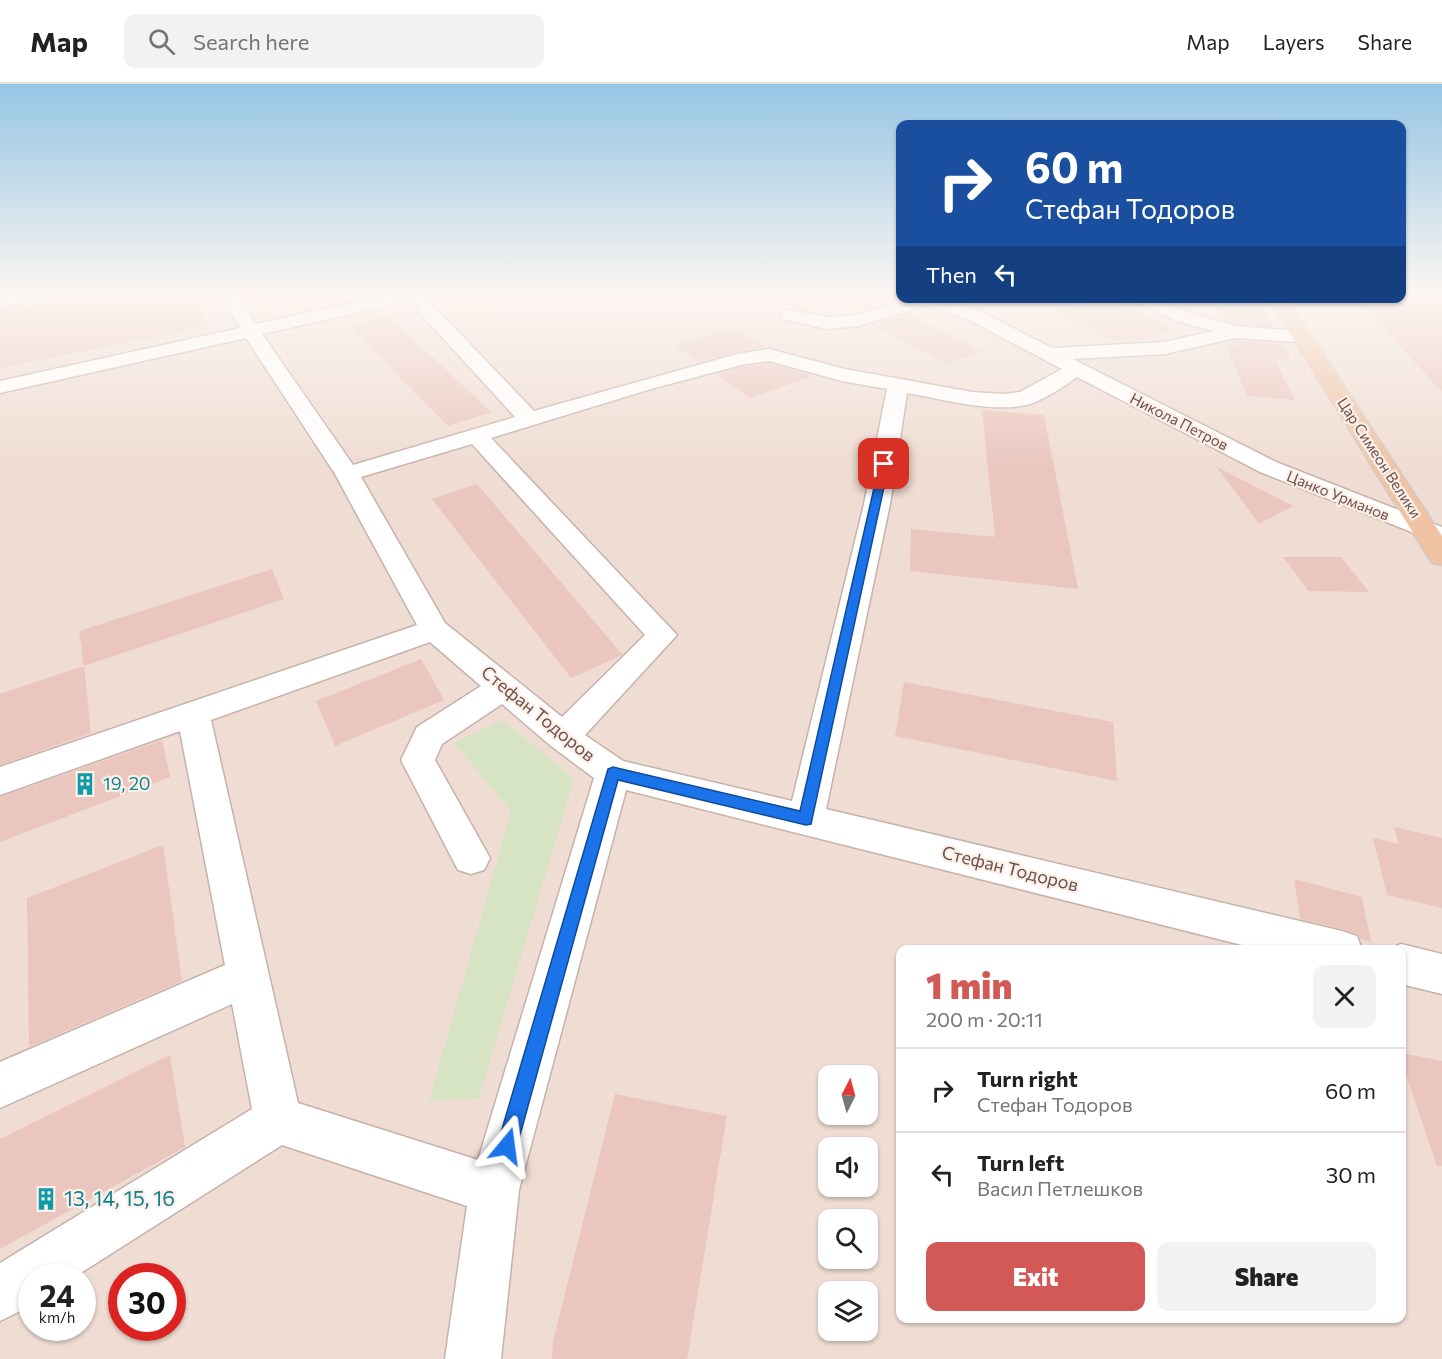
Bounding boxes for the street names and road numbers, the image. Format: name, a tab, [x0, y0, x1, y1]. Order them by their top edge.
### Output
street label: Никола Петров	[1127, 389, 1231, 454]
street label: Цар Симеон Велики	[1334, 394, 1426, 521]
street label: Цанко Урманов	[1284, 466, 1392, 524]
street label: Стефан Тодоров	[477, 661, 600, 766]
street label: Стефан Тодоров	[940, 840, 1081, 896]

